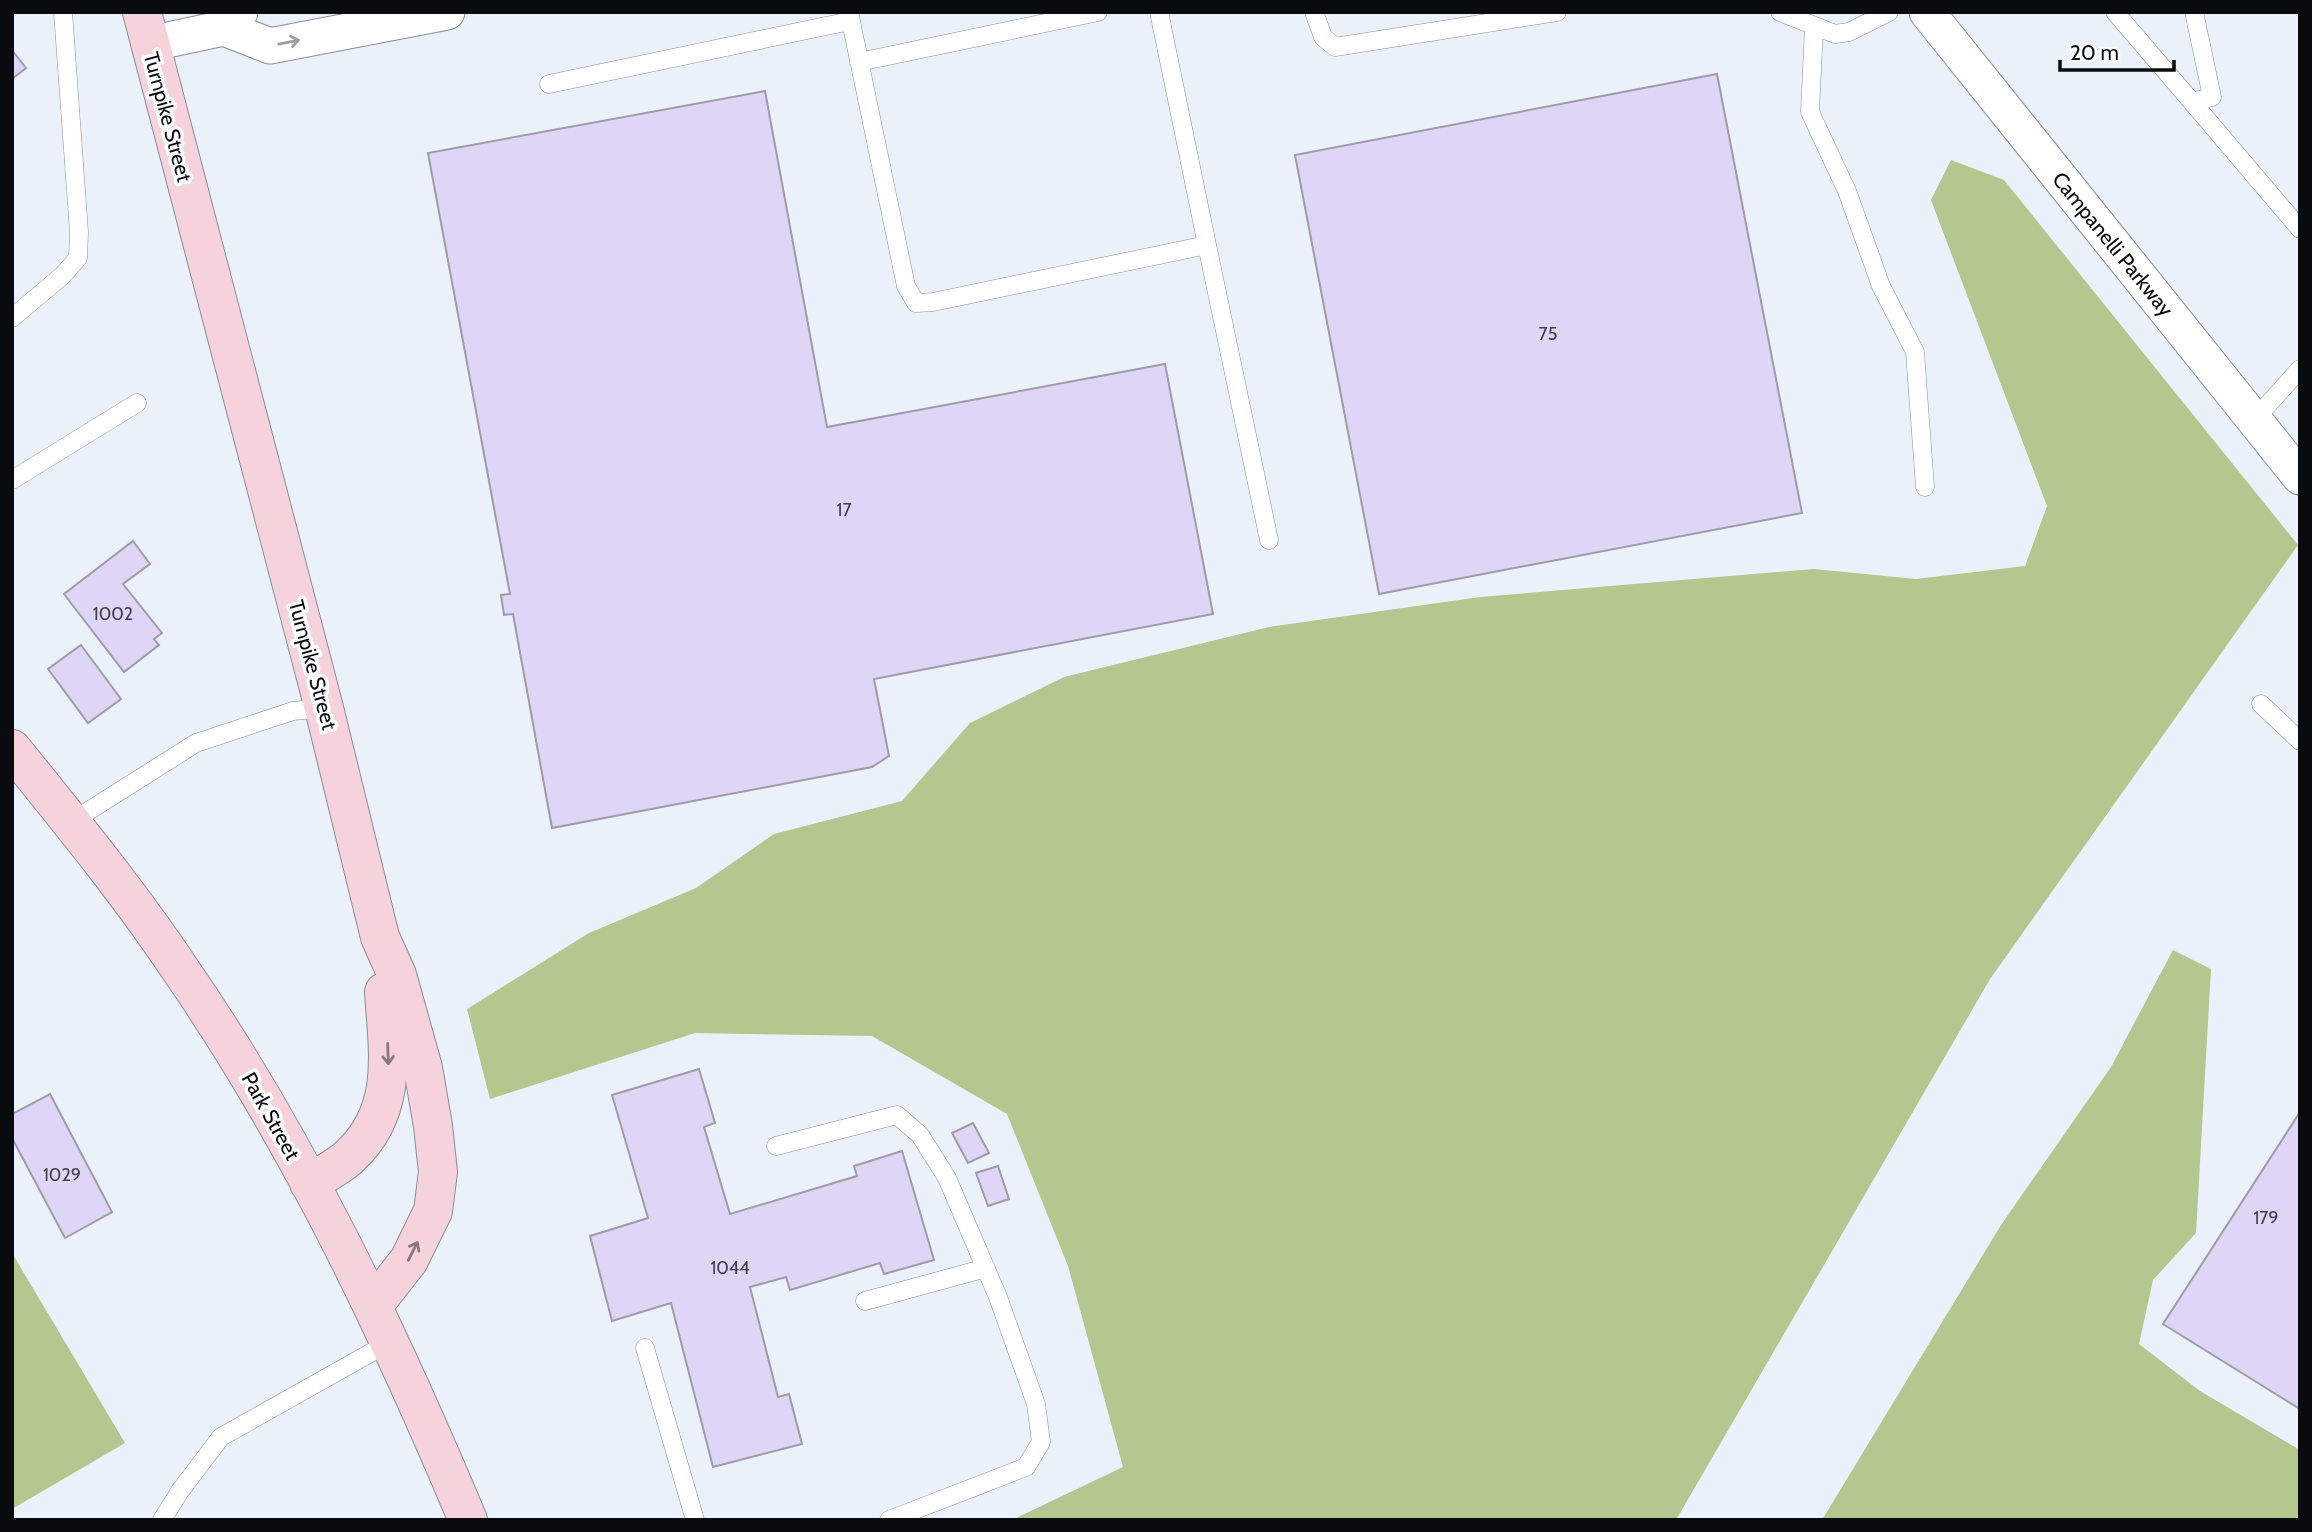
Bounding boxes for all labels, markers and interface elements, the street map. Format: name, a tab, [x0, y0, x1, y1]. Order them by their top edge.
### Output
scale bar	[2060, 28, 2174, 72]
one-way arrow	[277, 35, 300, 48]
text: 20 m	[2070, 40, 2119, 65]
street label: Turnpike Street	[139, 49, 197, 185]
street label: Campanelli Parkway	[2047, 167, 2179, 321]
house number: 75	[1539, 323, 1557, 345]
house number: 17	[837, 499, 851, 521]
street label: Turnpike Street	[284, 597, 342, 733]
house number: 1002	[93, 603, 133, 625]
one-way arrow	[381, 1042, 394, 1065]
street label: Park Street	[237, 1068, 305, 1164]
house number: 1029	[43, 1164, 81, 1186]
house number: 179	[2253, 1207, 2279, 1229]
one-way arrow	[407, 1241, 421, 1261]
house number: 1044	[710, 1257, 750, 1279]

